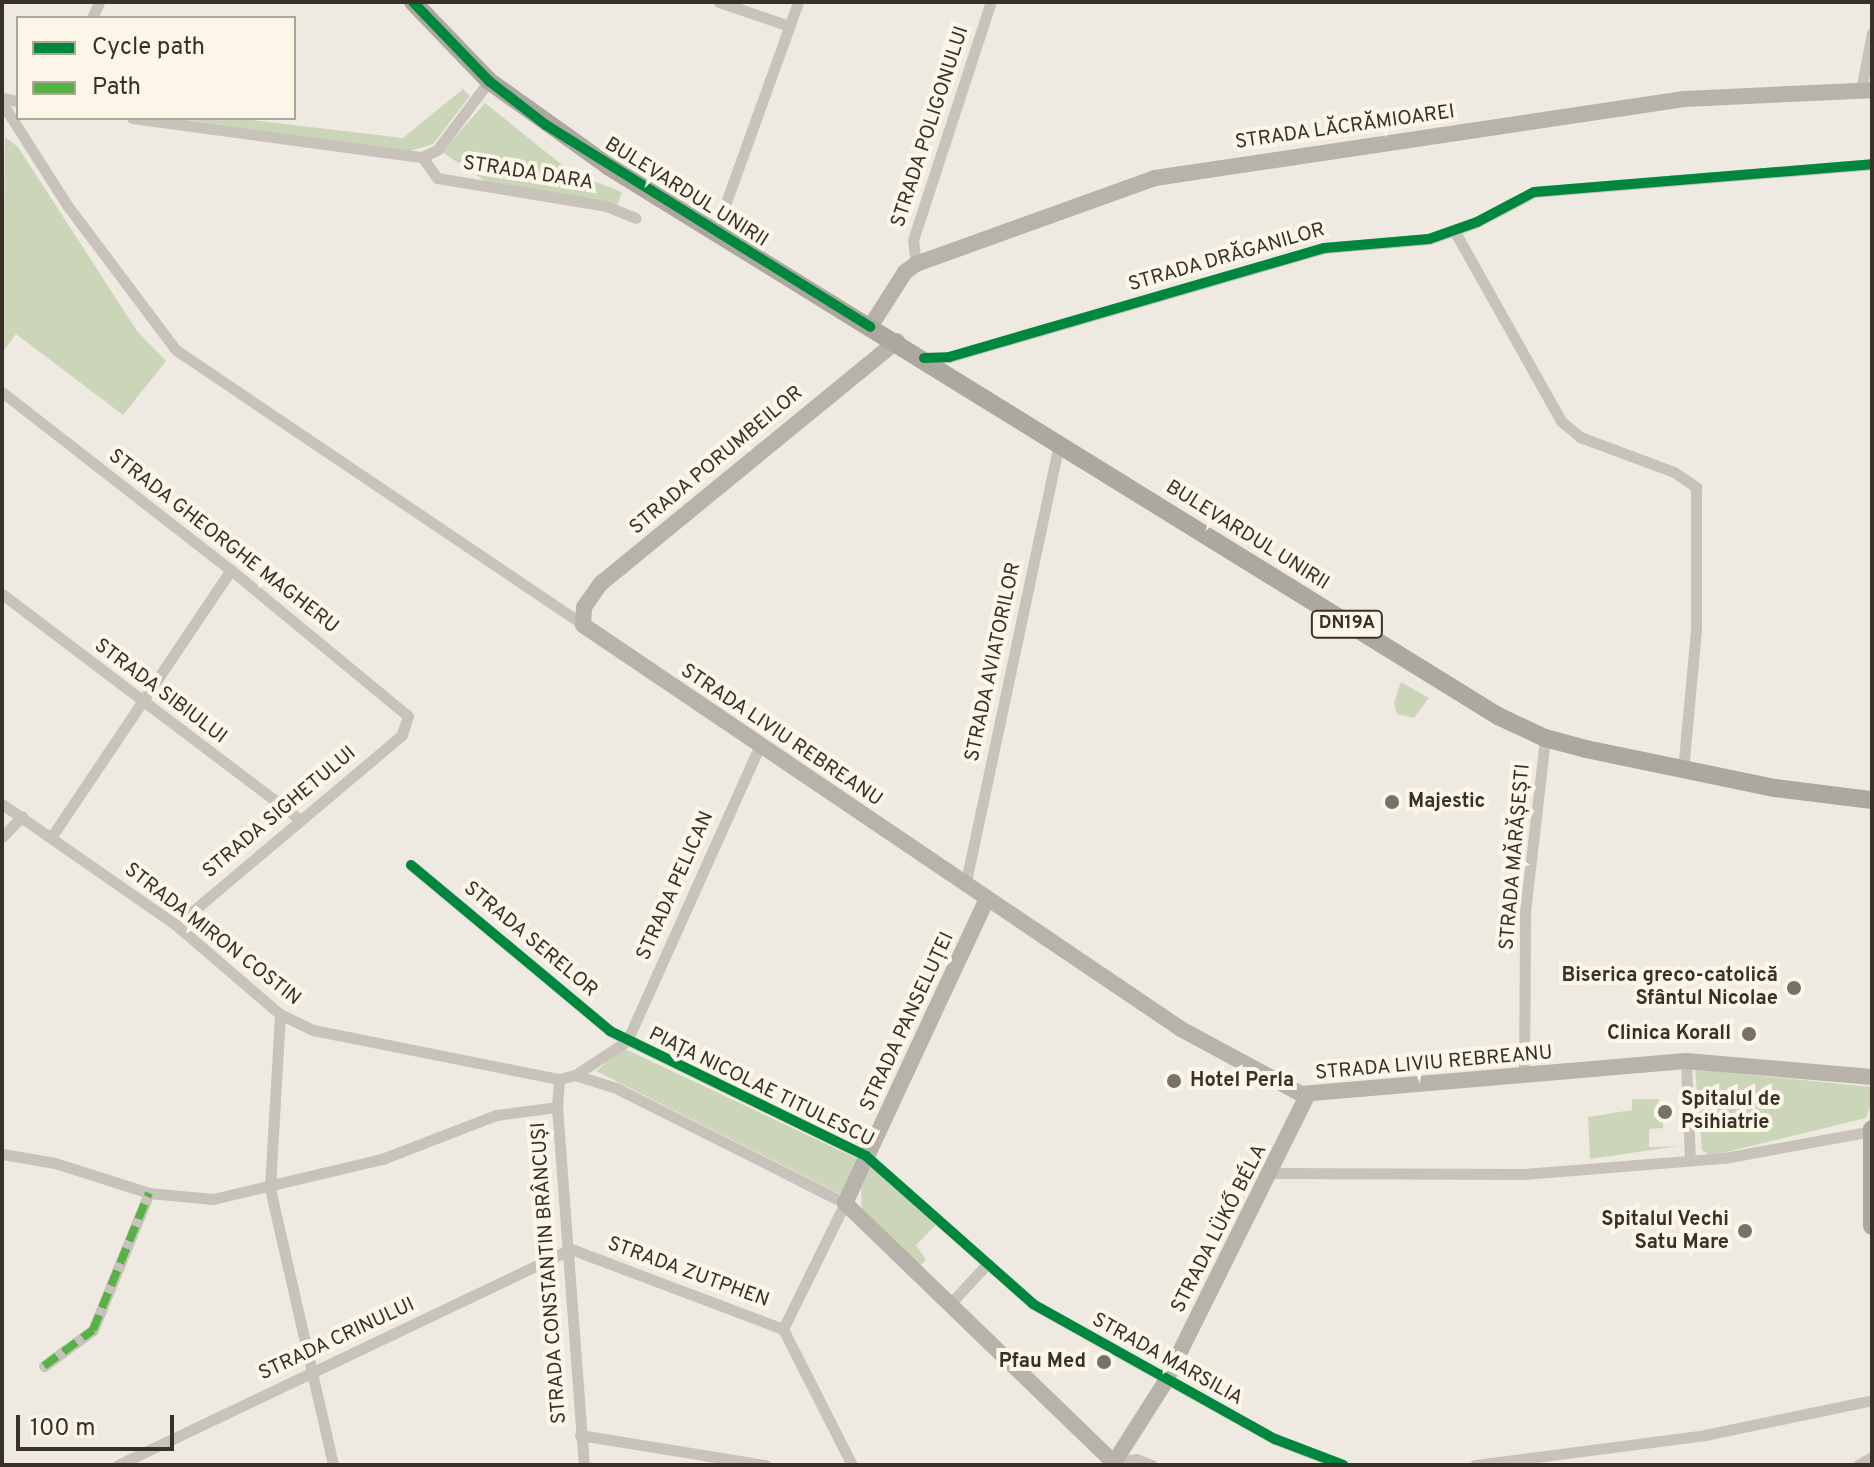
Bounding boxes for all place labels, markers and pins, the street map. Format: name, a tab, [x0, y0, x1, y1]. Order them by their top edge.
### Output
place label: Majestic	[1408, 790, 1485, 814]
marker: Majestic	[1383, 793, 1401, 811]
place label: Biserica greco-catolică Sfântul Nicolae	[1561, 964, 1778, 1011]
marker: Biserica greco-catolică Sfântul Nicolae	[1785, 979, 1803, 997]
place label: Clinica Korall	[1607, 1022, 1731, 1046]
marker: Clinica Korall	[1738, 1023, 1760, 1045]
place label: Hotel Perla	[1190, 1069, 1294, 1093]
marker: Hotel Perla	[1165, 1072, 1183, 1090]
place label: Spitalul de Psihiatrie	[1681, 1088, 1781, 1135]
marker: Spitalul de Psihiatrie	[1656, 1103, 1674, 1121]
place label: Spitalul Vechi Satu Mare	[1601, 1208, 1729, 1255]
marker: Spitalul Vechi Satu Mare	[1736, 1222, 1754, 1240]
place label: Pfau Med	[999, 1350, 1086, 1374]
marker: Pfau Med	[1093, 1351, 1115, 1373]

